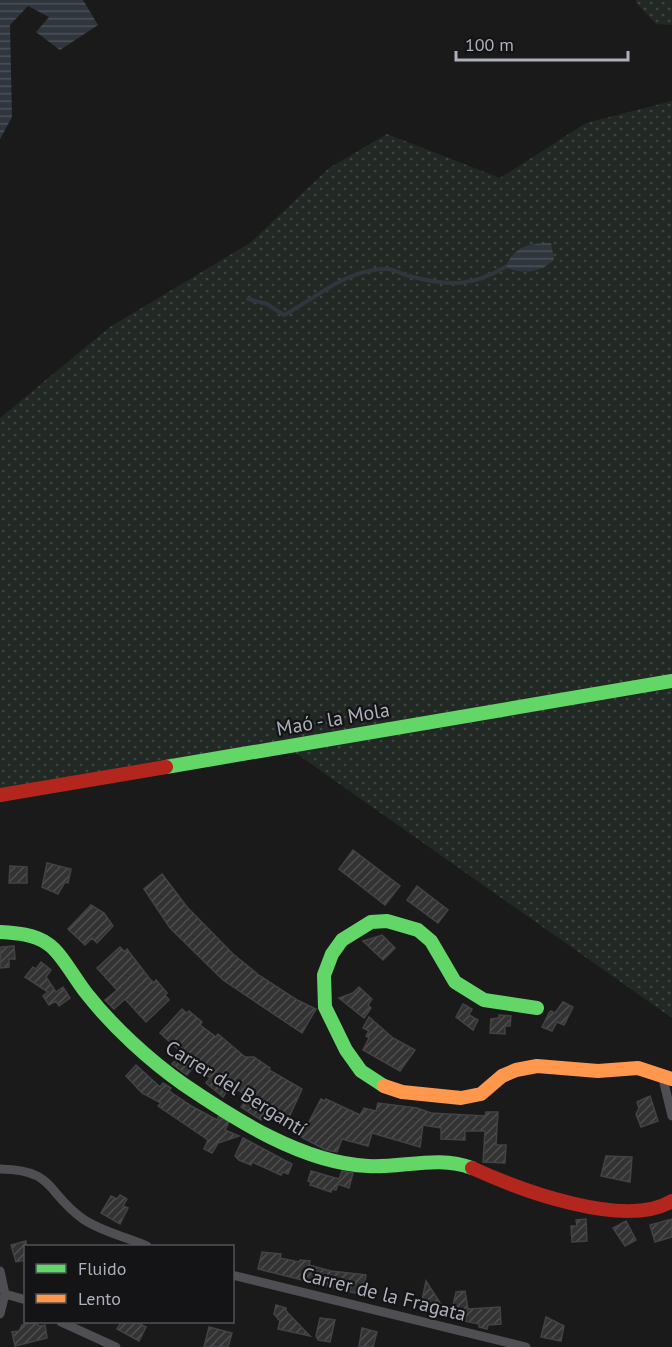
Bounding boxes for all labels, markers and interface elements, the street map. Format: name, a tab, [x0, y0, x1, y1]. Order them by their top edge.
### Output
scale bar	[456, 24, 628, 62]
text: 100 m	[465, 33, 514, 56]
street label: Maó - la Mola	[274, 696, 392, 742]
street label: Carrer del Bergantí	[161, 1034, 311, 1142]
legend	[24, 1245, 234, 1323]
text: Fluido	[78, 1257, 126, 1280]
street label: Carrer de la Fragata	[299, 1261, 469, 1327]
text: Lento	[78, 1287, 121, 1310]

